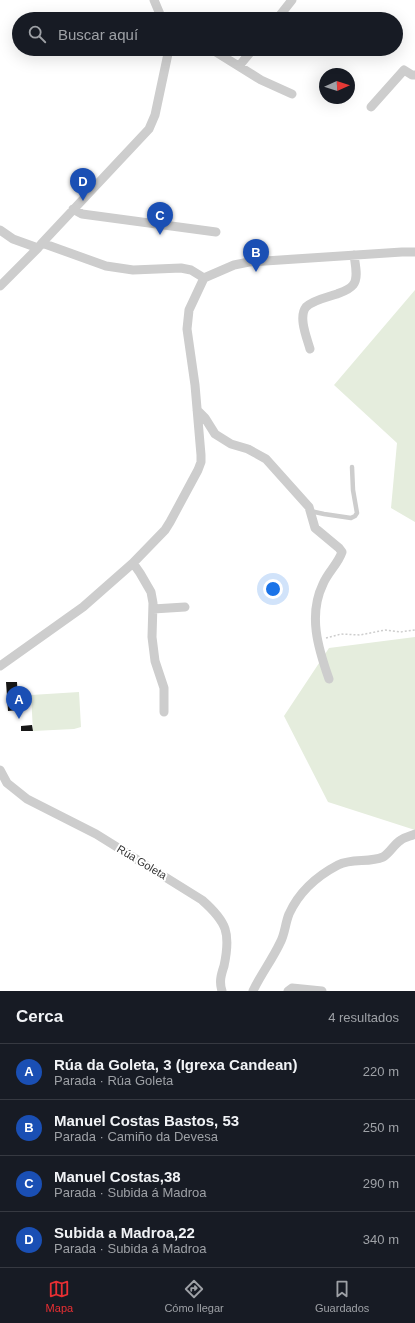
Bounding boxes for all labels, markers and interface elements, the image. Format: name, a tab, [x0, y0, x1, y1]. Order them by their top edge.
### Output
search box	[12, 12, 403, 56]
icon: search	[26, 23, 48, 45]
text: Buscar aquí	[58, 26, 138, 43]
north arrow	[319, 68, 355, 104]
pin: D	[70, 168, 96, 201]
pin: C	[147, 202, 173, 235]
pin: B	[243, 239, 269, 272]
your location	[263, 579, 283, 599]
pin: A	[6, 686, 32, 719]
street label: Rúa Goleta	[115, 843, 170, 882]
text: Cerca	[16, 1007, 63, 1026]
text: 4 resultados	[328, 1010, 399, 1025]
text: Rúa da Goleta, 3 (Igrexa Candean)	[54, 1056, 297, 1073]
text: A	[24, 1064, 34, 1079]
text: 220 m	[363, 1064, 399, 1079]
text: Parada · Rúa Goleta	[54, 1073, 173, 1088]
text: Manuel Costas Bastos, 53	[54, 1112, 239, 1129]
text: B	[24, 1120, 34, 1135]
text: 250 m	[363, 1120, 399, 1135]
text: Parada · Camiño da Devesa	[54, 1129, 218, 1144]
text: Manuel Costas,38	[54, 1168, 181, 1185]
text: C	[24, 1176, 34, 1191]
text: 290 m	[363, 1176, 399, 1191]
text: Parada · Subida á Madroa	[54, 1185, 206, 1200]
text: Subida a Madroa,22	[54, 1224, 195, 1241]
text: D	[24, 1232, 34, 1247]
text: 340 m	[363, 1232, 399, 1247]
text: Parada · Subida á Madroa	[54, 1241, 206, 1256]
tab: Mapa	[46, 1278, 73, 1314]
tab: Cómo llegar	[164, 1278, 224, 1314]
tab: Guardados	[315, 1278, 369, 1314]

